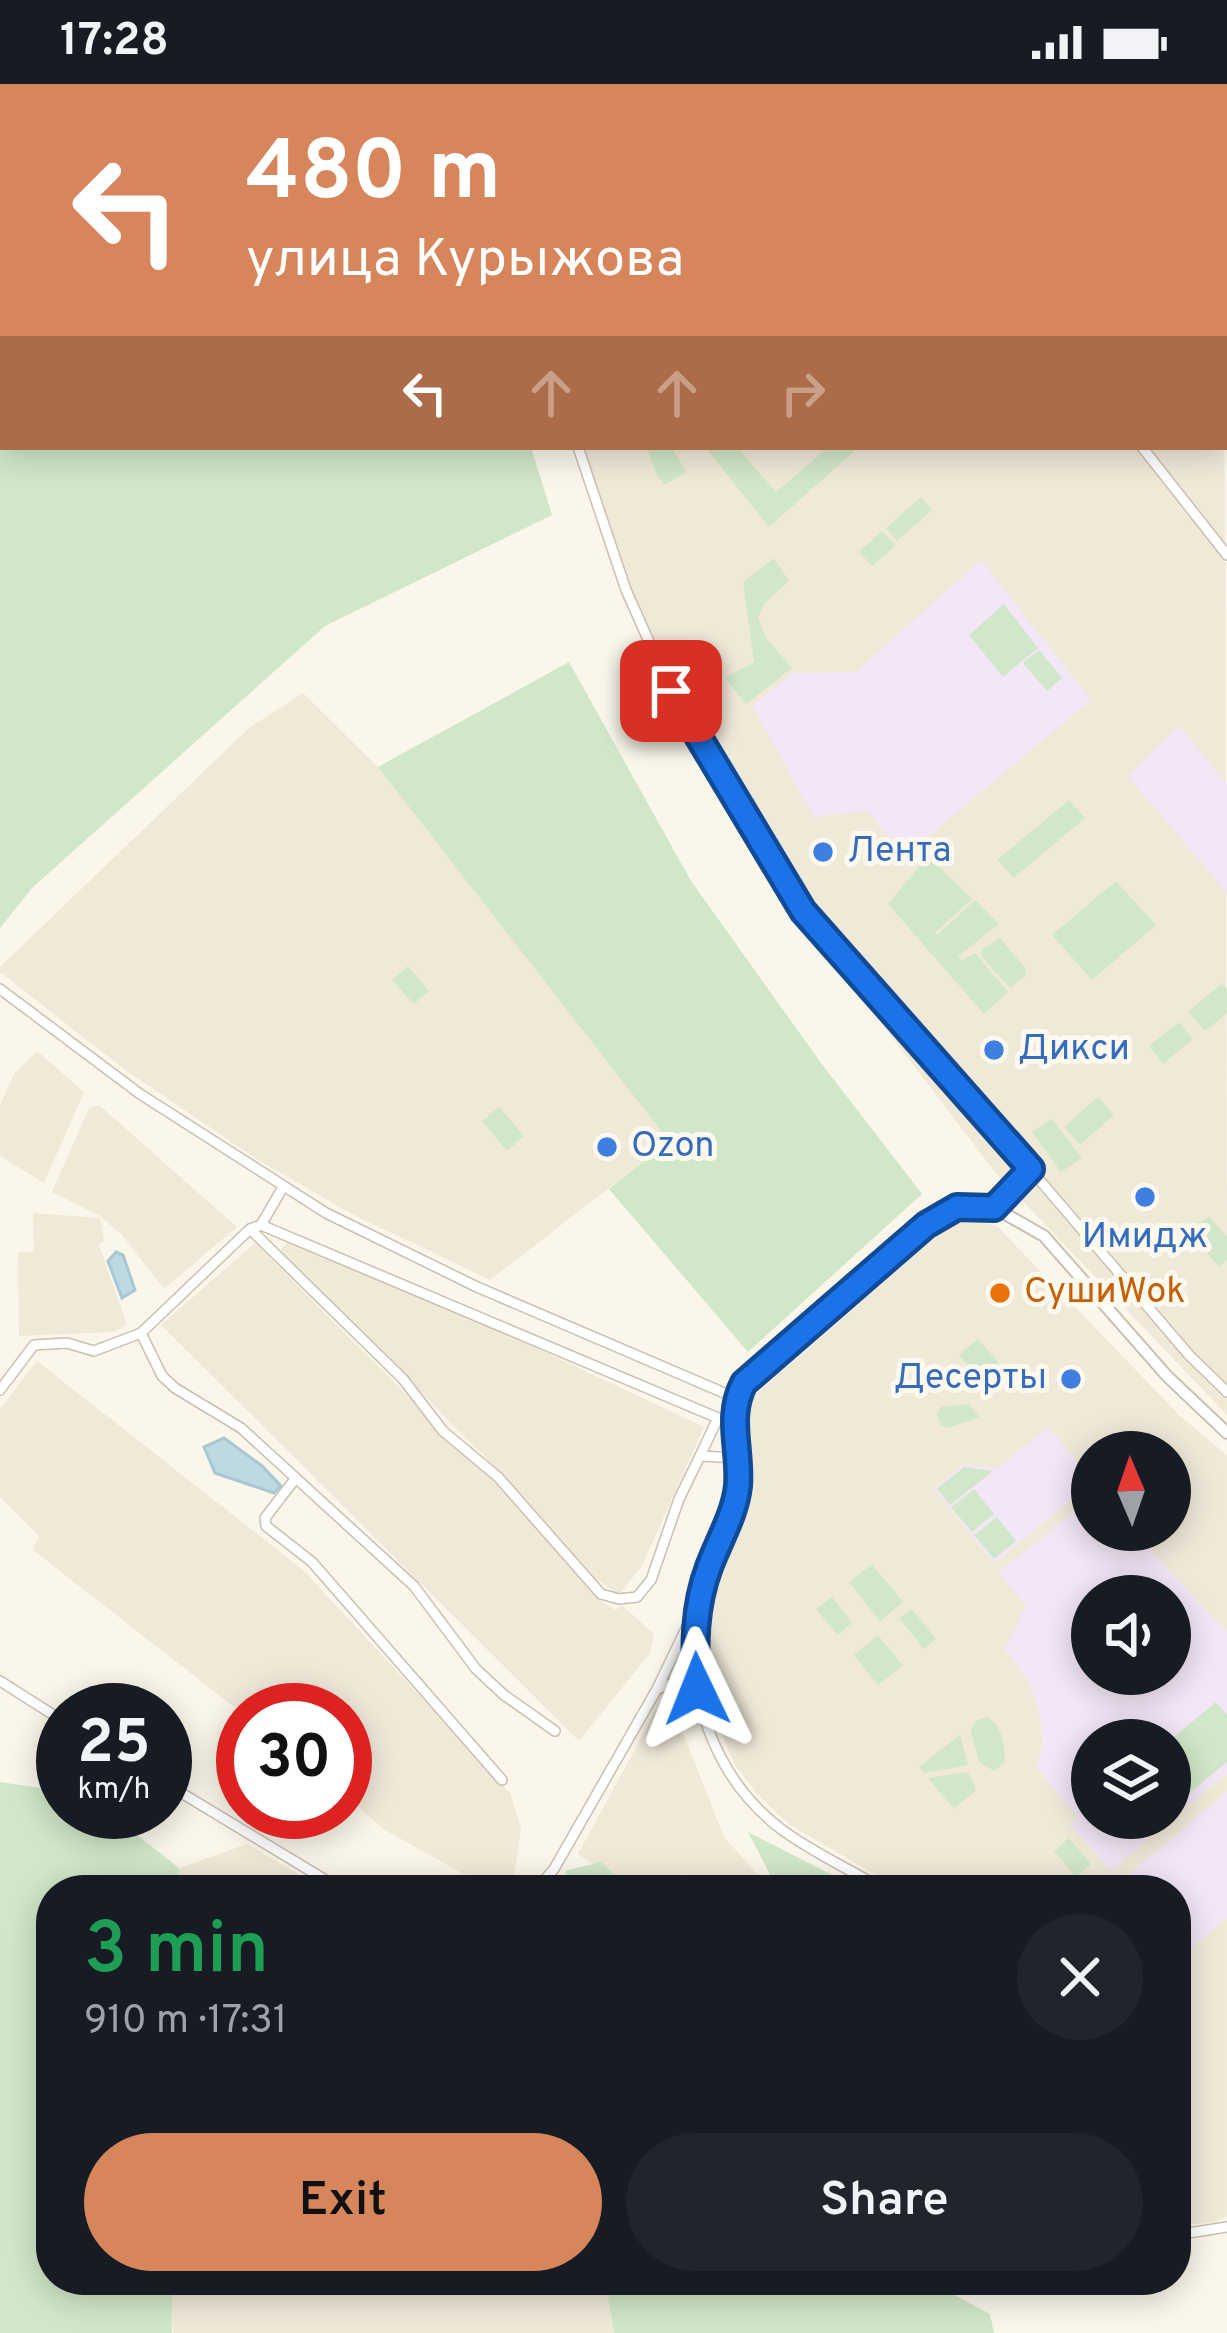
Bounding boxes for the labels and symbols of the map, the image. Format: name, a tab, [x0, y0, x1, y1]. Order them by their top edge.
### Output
pin	[620, 640, 722, 742]
place label: Лента	[847, 829, 952, 875]
marker: Лента	[810, 839, 836, 865]
place label: Дикси	[1018, 1027, 1130, 1073]
marker: Дикси	[981, 1037, 1007, 1063]
place label: Ozon	[631, 1124, 715, 1170]
marker: Ozon	[594, 1134, 620, 1160]
marker: Имидж	[1132, 1184, 1158, 1210]
place label: Имидж	[1082, 1215, 1208, 1261]
place label: СушиWok	[1024, 1270, 1185, 1316]
marker: СушиWok	[987, 1280, 1013, 1306]
place label: Десерты	[894, 1356, 1047, 1402]
marker: Десерты	[1058, 1366, 1084, 1392]
north arrow	[1071, 1431, 1191, 1551]
position arrow	[634, 1626, 760, 1752]
speed limit sign: 30	[216, 1683, 372, 1839]

